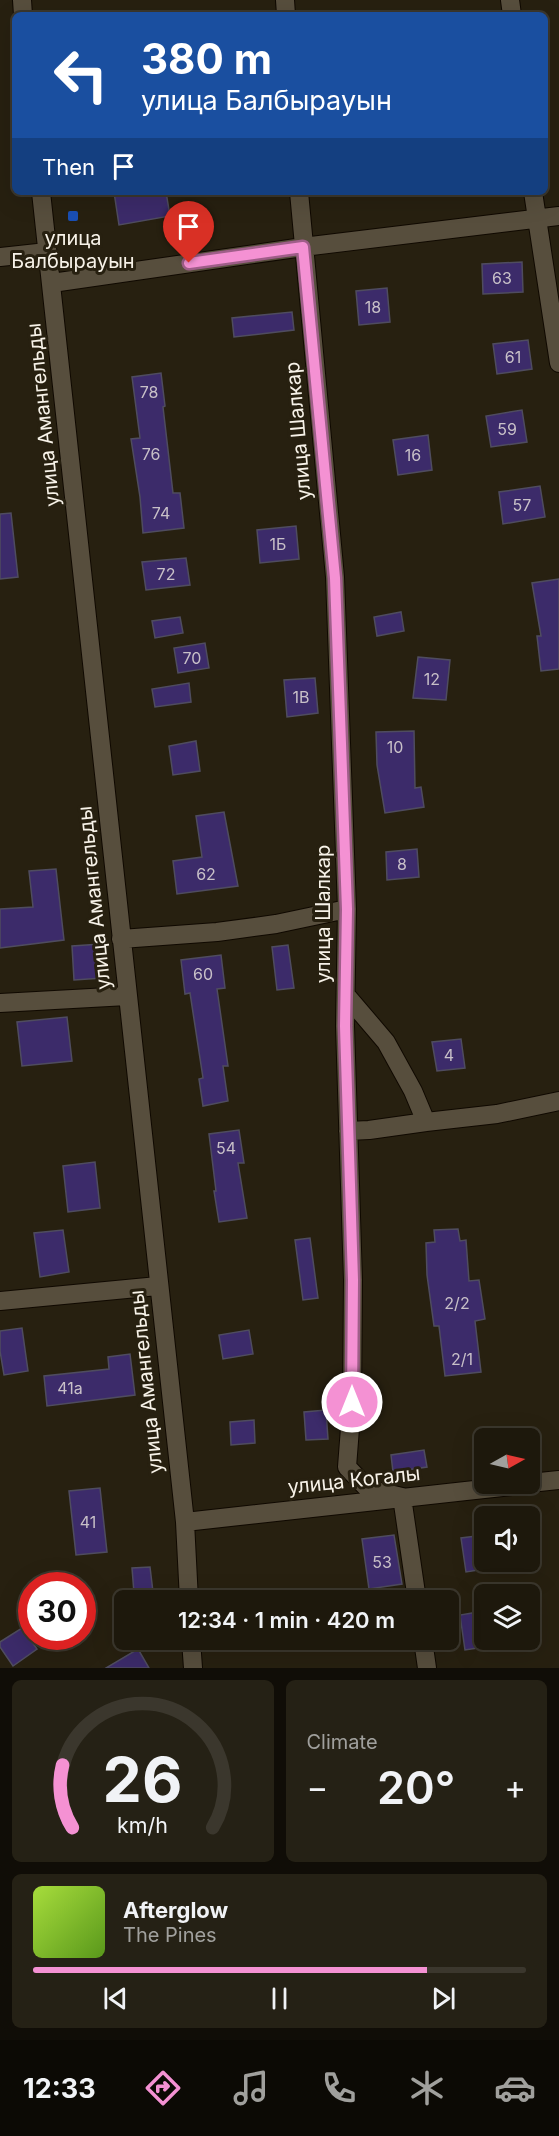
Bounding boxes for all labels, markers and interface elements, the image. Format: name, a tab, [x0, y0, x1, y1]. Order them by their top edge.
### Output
text: 380 m	[141, 33, 272, 84]
icon: left	[42, 36, 120, 114]
text: улица Балбырауын	[141, 84, 392, 117]
icon: arrive	[107, 150, 140, 183]
text: Then	[42, 154, 95, 180]
pin	[163, 201, 214, 263]
marker: улица Балбырауын	[66, 209, 80, 223]
icon: arrive	[172, 210, 205, 243]
place label: улица Балбырауын	[11, 226, 135, 273]
house number: 63	[492, 268, 512, 288]
house number: 18	[365, 297, 381, 317]
street label: улица Амангельды	[21, 322, 65, 508]
house number: 61	[505, 347, 521, 367]
street label: улица Шалкар	[280, 361, 316, 501]
house number: 78	[140, 382, 158, 402]
house number: 59	[497, 419, 517, 439]
house number: 76	[142, 444, 160, 464]
house number: 16	[405, 445, 421, 465]
house number: 57	[513, 495, 531, 515]
house number: 74	[152, 503, 170, 523]
house number: 1Б	[270, 534, 286, 554]
house number: 72	[157, 564, 175, 584]
house number: 70	[183, 648, 201, 668]
house number: 12	[424, 669, 440, 689]
house number: 1В	[293, 687, 309, 707]
house number: 10	[387, 737, 403, 757]
street label: улица Амангельды	[72, 805, 116, 991]
street label: улица Шалкар	[311, 845, 335, 983]
house number: 8	[397, 854, 407, 874]
house number: 62	[196, 864, 216, 884]
house number: 60	[193, 964, 213, 984]
house number: 4	[444, 1045, 454, 1065]
house number: 54	[216, 1138, 236, 1158]
street label: улица Амангельды	[124, 1289, 168, 1475]
house number: 2/2	[444, 1293, 470, 1313]
house number: 2/1	[451, 1349, 473, 1369]
position arrow	[320, 1370, 384, 1434]
house number: 41а	[57, 1378, 83, 1398]
north arrow	[474, 1428, 540, 1494]
map controls	[474, 1428, 540, 1650]
street label: улица Когалы	[286, 1461, 422, 1499]
button: sound	[474, 1506, 540, 1572]
house number: 41	[80, 1512, 96, 1532]
house number: 53	[372, 1552, 392, 1572]
speed limit sign: 30	[18, 1572, 96, 1650]
button: layers	[474, 1584, 540, 1650]
text: 12:34 · 1 min · 420 m	[178, 1607, 395, 1633]
text: Climate	[307, 1730, 378, 1754]
text: 26	[103, 1742, 183, 1817]
text: 20°	[377, 1760, 455, 1815]
text: −	[307, 1767, 328, 1807]
text: +	[504, 1767, 526, 1807]
text: km/h	[117, 1812, 168, 1838]
text: Afterglow	[123, 1897, 228, 1923]
text: The Pines	[123, 1923, 217, 1947]
icon: previous	[99, 1982, 132, 2015]
icon: pause	[263, 1982, 296, 2015]
icon: next	[427, 1982, 460, 2015]
icon: directions	[142, 2067, 184, 2109]
icon: music	[230, 2067, 272, 2109]
icon: phone	[318, 2067, 360, 2109]
icon: climate	[406, 2067, 448, 2109]
icon: car	[494, 2067, 536, 2109]
text: 12:33	[23, 2072, 96, 2105]

